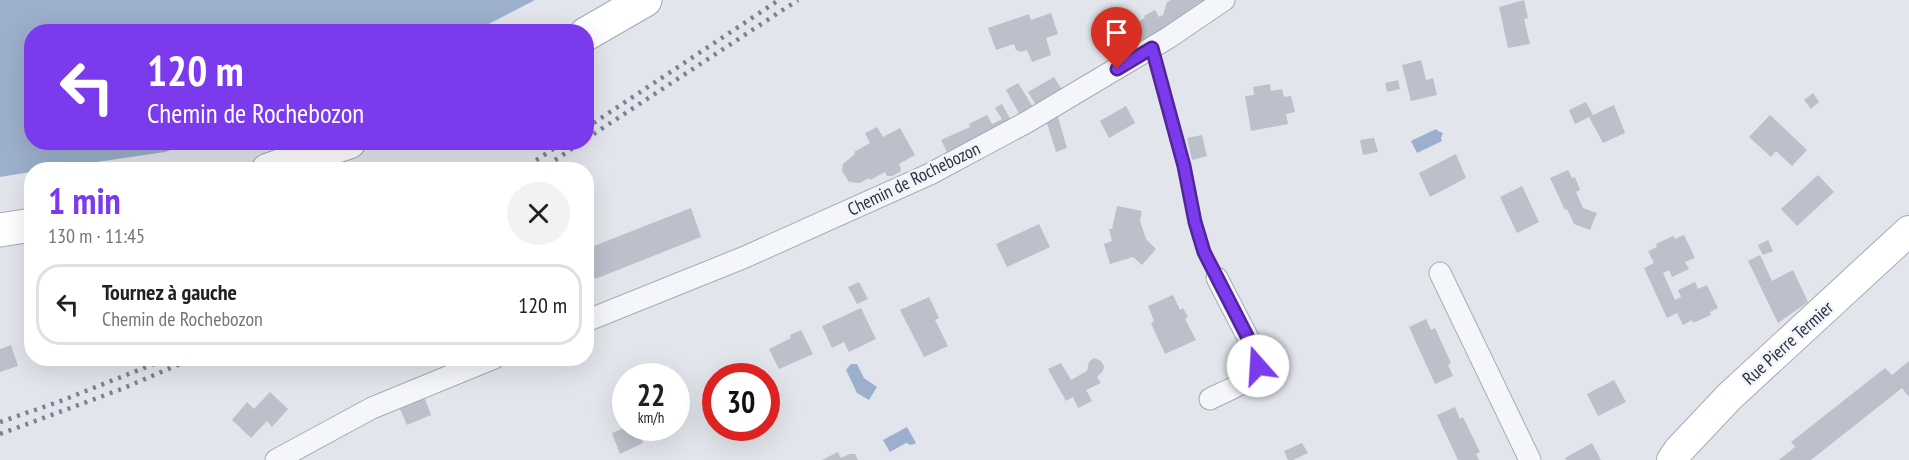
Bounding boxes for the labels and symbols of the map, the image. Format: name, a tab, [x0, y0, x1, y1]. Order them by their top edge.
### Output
pin	[1091, 7, 1142, 69]
street label: Chemin de Rochebozon	[844, 136, 984, 221]
street label: Rue Pierre Termier	[1737, 296, 1838, 389]
position arrow	[1226, 334, 1290, 398]
speed limit sign: 30	[702, 363, 780, 441]

